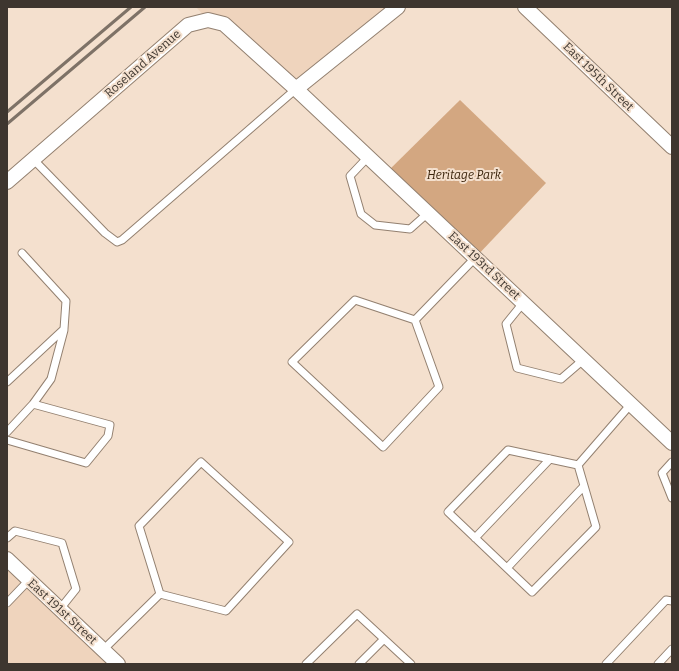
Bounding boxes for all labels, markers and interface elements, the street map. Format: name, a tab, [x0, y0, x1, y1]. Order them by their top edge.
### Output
street label: Roseland Avenue	[102, 27, 184, 101]
street label: East 195th Street	[560, 40, 636, 114]
park label: Heritage Park	[427, 169, 501, 183]
street label: East 193rd Street	[445, 229, 523, 303]
street label: East 191st Street	[24, 576, 100, 648]

